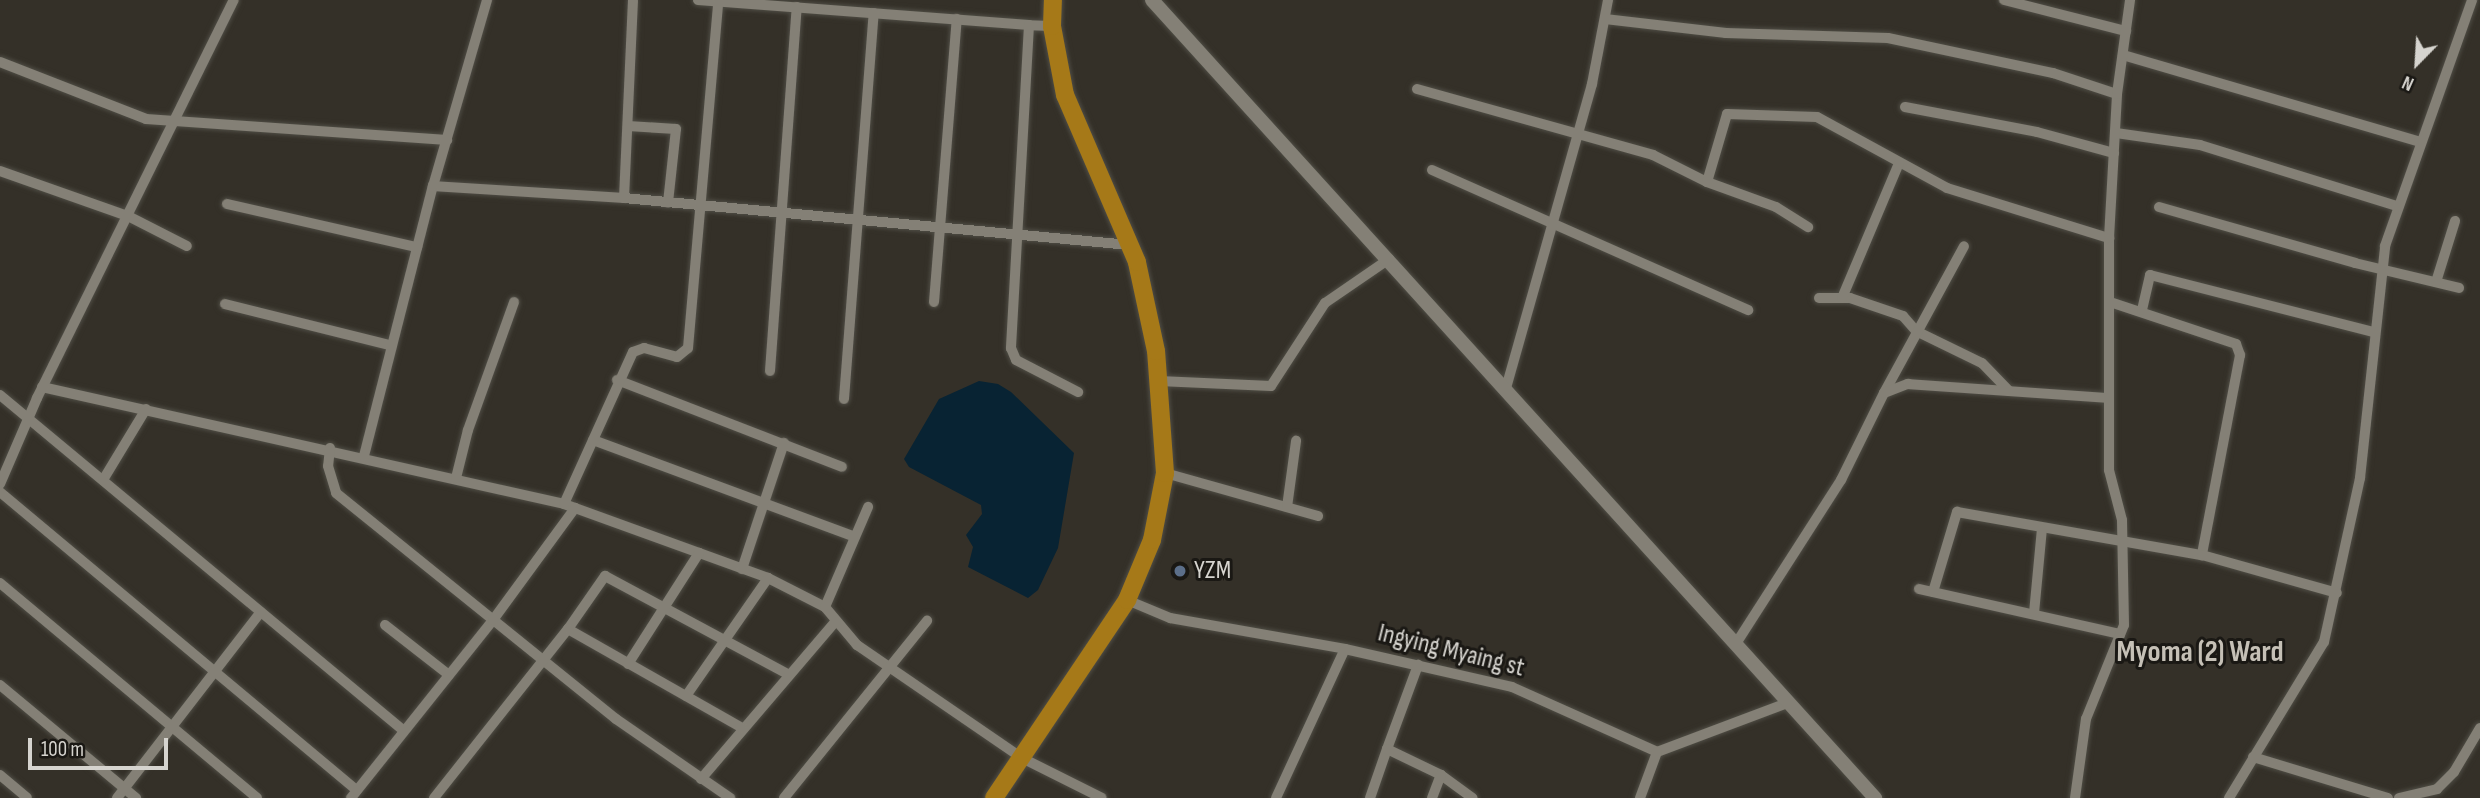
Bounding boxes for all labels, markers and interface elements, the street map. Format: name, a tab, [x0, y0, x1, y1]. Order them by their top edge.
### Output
north arrow	[2382, 28, 2452, 98]
text: N	[2399, 70, 2418, 95]
place label: YZM	[1194, 555, 1231, 587]
marker: YZM	[1172, 563, 1188, 579]
street label: Ingying Myaing st	[1375, 618, 1527, 684]
district label: Myoma (2) Ward	[2116, 634, 2284, 670]
scale bar	[32, 724, 172, 768]
text: 100 m	[41, 737, 84, 762]

